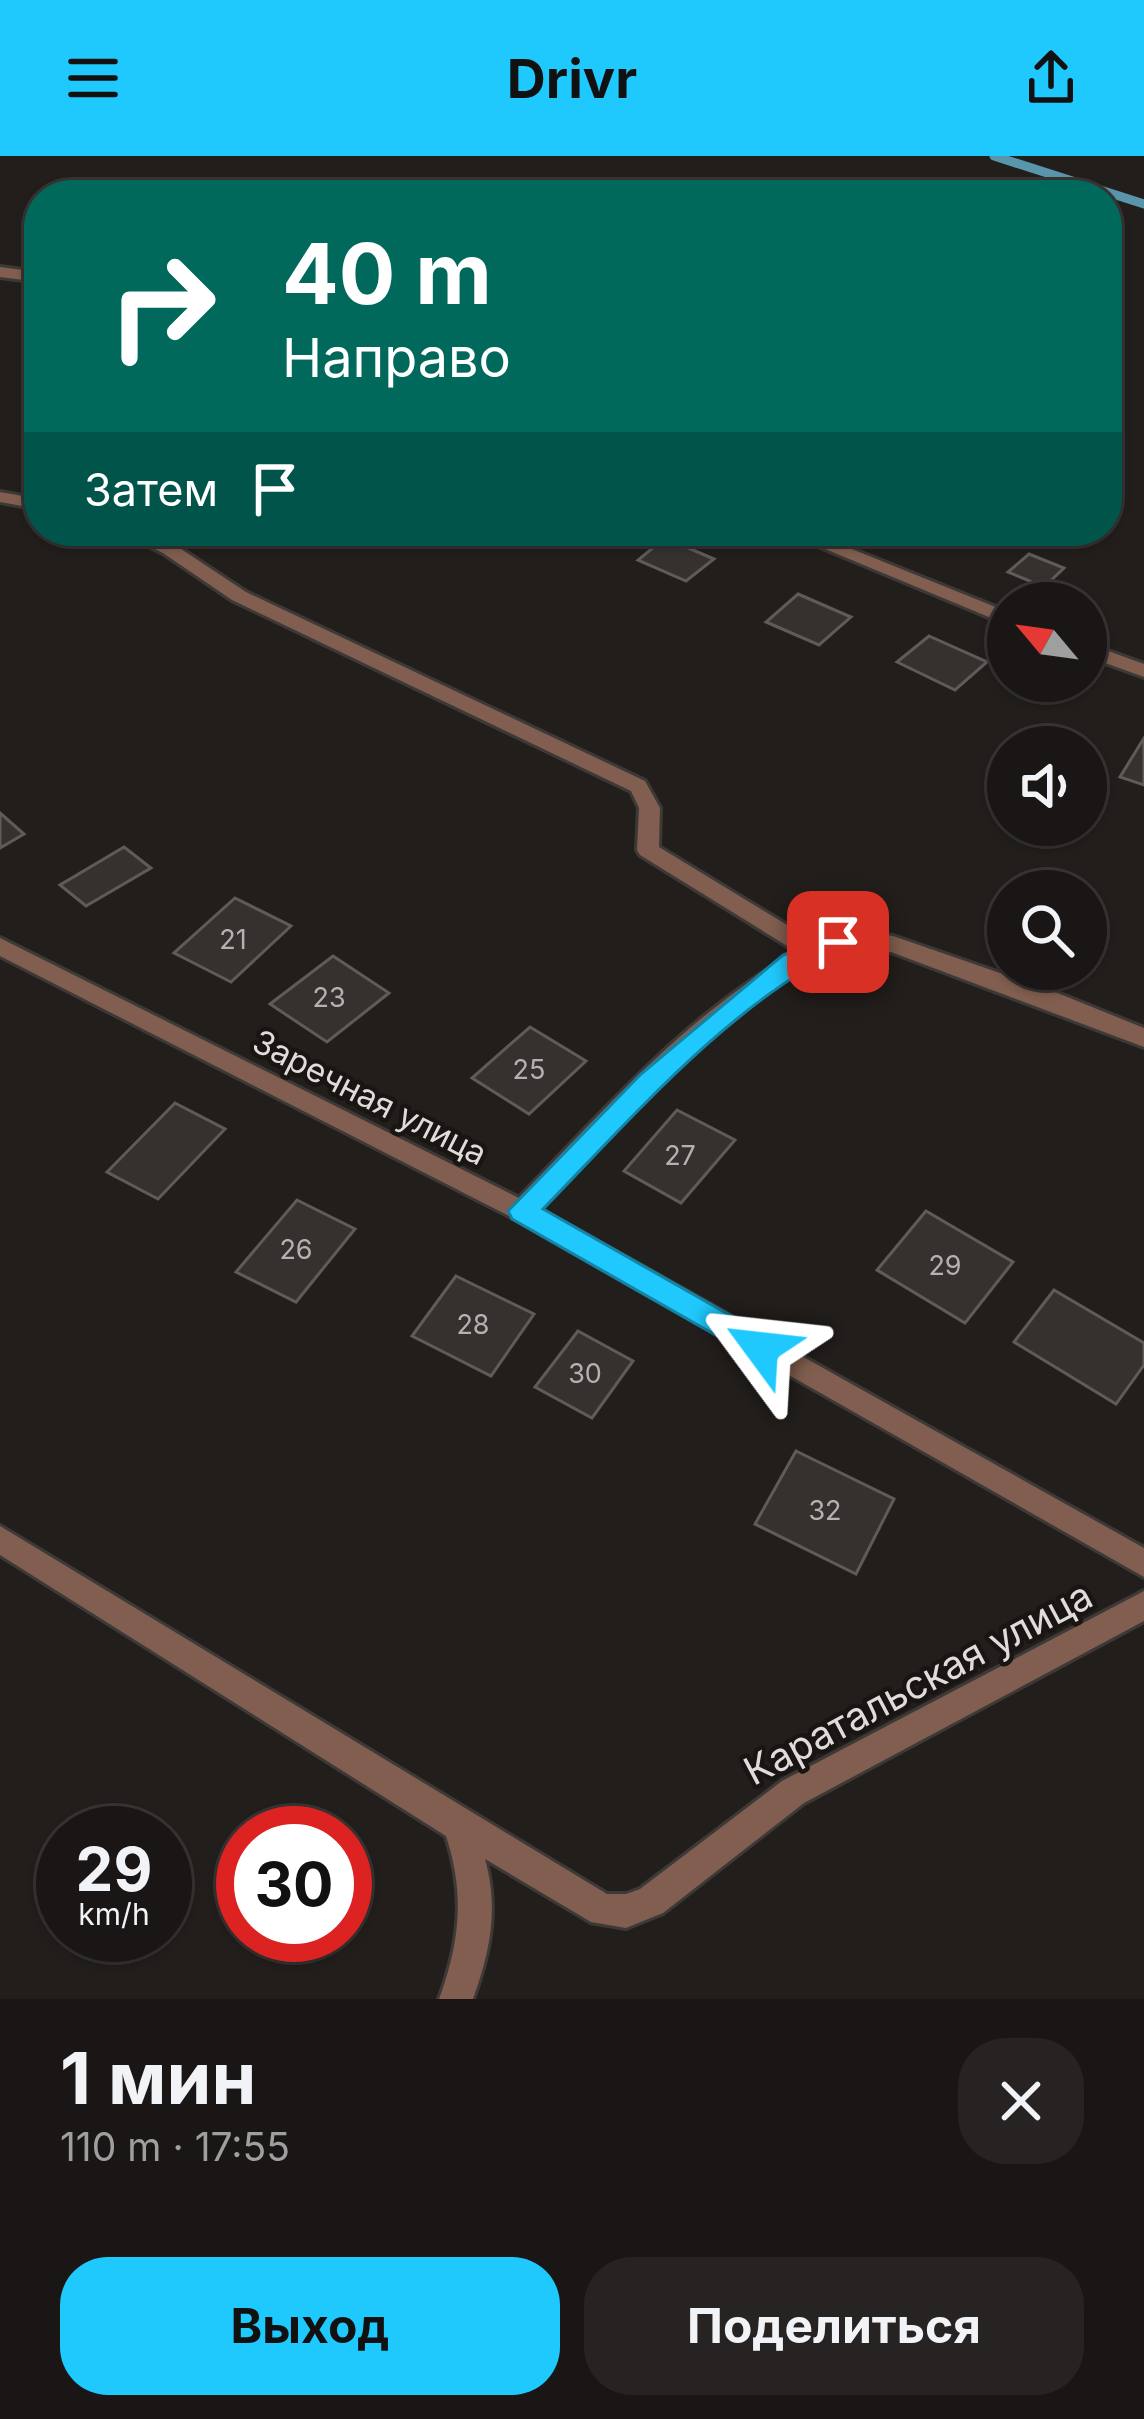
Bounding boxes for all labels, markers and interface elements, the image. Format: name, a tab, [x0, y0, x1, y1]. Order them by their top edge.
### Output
icon: menu	[60, 45, 126, 111]
icon: share	[1018, 45, 1084, 111]
text: Drivr	[507, 46, 637, 111]
text: 40 m	[282, 223, 492, 324]
icon: right	[84, 228, 240, 384]
text: Направо	[282, 325, 511, 390]
icon: arrive	[242, 456, 308, 522]
text: Затем	[84, 462, 218, 517]
north arrow	[987, 582, 1107, 702]
map controls	[987, 582, 1107, 990]
button: sound	[987, 726, 1107, 846]
button: search	[987, 870, 1107, 990]
pin	[787, 891, 889, 993]
icon: arrive	[805, 909, 871, 975]
house number: 21	[219, 923, 247, 956]
house number: 23	[312, 981, 346, 1014]
street label: Заречная улица	[246, 1021, 494, 1173]
house number: 25	[513, 1053, 545, 1086]
house number: 27	[664, 1139, 696, 1172]
house number: 26	[279, 1233, 313, 1266]
house number: 29	[928, 1249, 962, 1282]
position arrow	[698, 1285, 824, 1411]
house number: 28	[456, 1308, 490, 1341]
house number: 30	[568, 1357, 602, 1390]
house number: 32	[808, 1494, 842, 1527]
street label: Каратальская улица	[736, 1571, 1100, 1794]
speed limit sign: 30	[216, 1806, 372, 1962]
text: 29	[76, 1833, 152, 1905]
text: km/h	[78, 1896, 150, 1932]
text: 1 мин	[60, 2034, 256, 2121]
button: close	[958, 2038, 1084, 2164]
text: 110 m · 17:55	[60, 2123, 290, 2170]
button: Выход	[60, 2257, 560, 2395]
button: Поделиться	[584, 2257, 1084, 2395]

